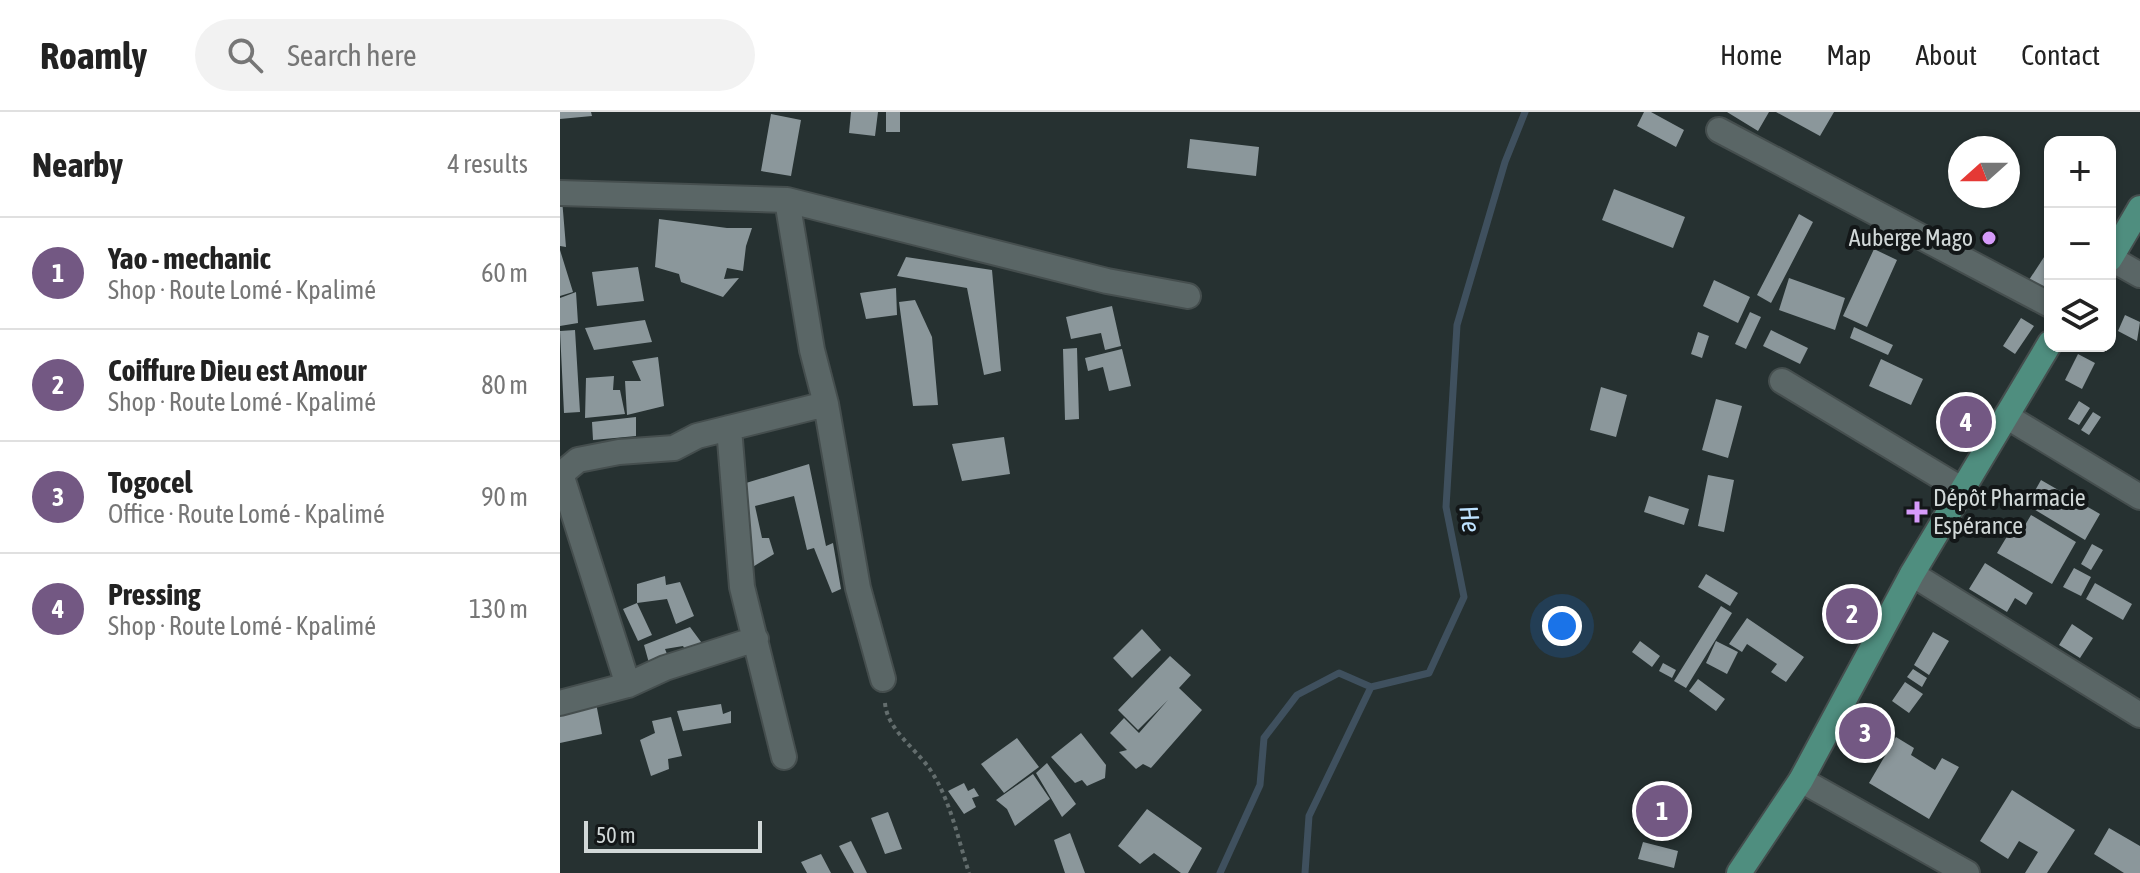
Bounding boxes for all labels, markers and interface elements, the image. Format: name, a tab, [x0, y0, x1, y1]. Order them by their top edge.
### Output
search box	[195, 19, 755, 91]
icon: search	[223, 33, 267, 77]
text: Roamly	[40, 34, 147, 77]
text: Search here	[287, 38, 417, 72]
text: Home	[1720, 39, 1782, 71]
text: Map	[1826, 39, 1871, 71]
text: About	[1915, 39, 1977, 71]
text: Contact	[2021, 39, 2100, 71]
north arrow	[1948, 136, 2020, 208]
map controls	[2044, 136, 2116, 352]
button: +	[2044, 136, 2116, 208]
text: Nearby	[32, 145, 123, 184]
text: 4 results	[447, 149, 528, 179]
button: −	[2044, 208, 2116, 280]
place label: Auberge Mago	[1849, 224, 1973, 251]
marker: Auberge Mago	[1980, 229, 1998, 247]
text: Yao - mechanic	[108, 241, 271, 275]
text: 1	[52, 258, 64, 288]
text: 60 m	[481, 258, 528, 288]
text: Shop · Route Lomé - Kpalimé	[108, 275, 376, 305]
button: layers	[2044, 280, 2116, 352]
text: Coiffure Dieu est Amour	[108, 353, 366, 387]
text: 2	[52, 370, 64, 400]
text: 80 m	[481, 370, 528, 400]
text: Shop · Route Lomé - Kpalimé	[108, 387, 376, 417]
pin: 4	[1940, 392, 1992, 452]
text: Togocel	[108, 465, 193, 499]
text: 3	[52, 482, 64, 512]
text: 90 m	[481, 482, 528, 512]
place label: Dépôt Pharmacie Espérance	[1933, 484, 2086, 539]
text: Office · Route Lomé - Kpalimé	[108, 499, 385, 529]
marker: Dépôt Pharmacie Espérance	[1908, 503, 1926, 521]
water label: He	[1453, 504, 1487, 534]
text: Pressing	[108, 577, 201, 611]
pin: 2	[1826, 584, 1878, 644]
text: 4	[52, 594, 64, 624]
text: 130 m	[469, 594, 528, 624]
your location	[1542, 606, 1582, 646]
text: Shop · Route Lomé - Kpalimé	[108, 611, 376, 641]
pin: 3	[1839, 703, 1891, 763]
pin: 1	[1636, 781, 1688, 841]
scale bar	[584, 817, 762, 853]
text: 50 m	[596, 822, 636, 848]

